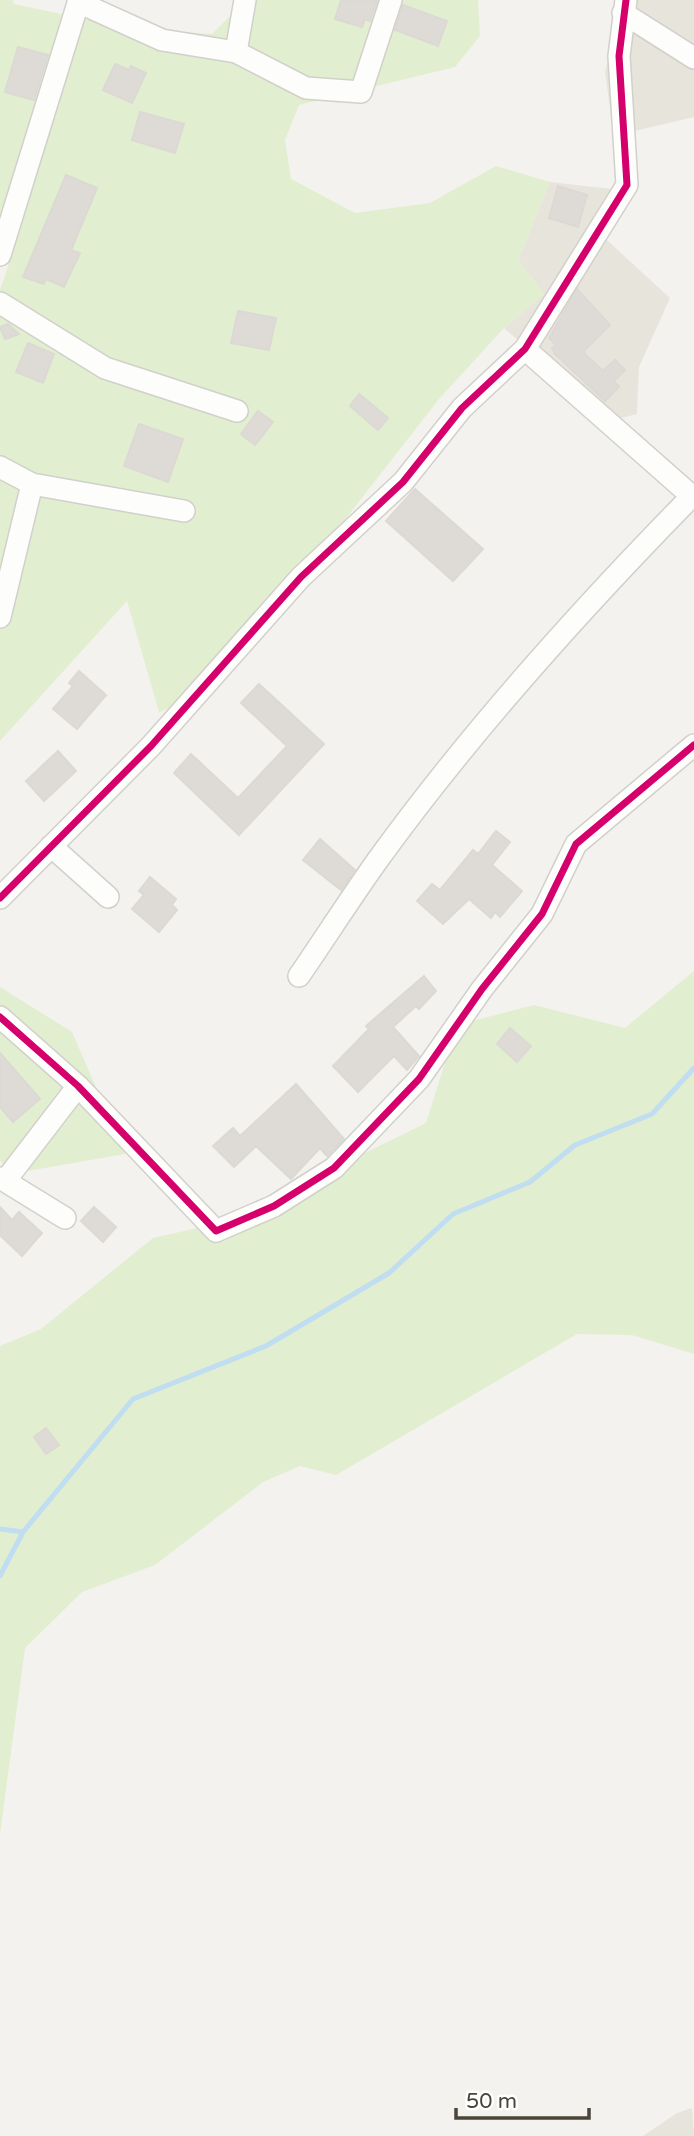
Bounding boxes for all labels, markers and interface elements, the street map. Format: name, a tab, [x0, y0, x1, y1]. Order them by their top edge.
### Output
scale bar	[456, 2076, 589, 2120]
text: 50 m	[466, 2089, 517, 2114]

